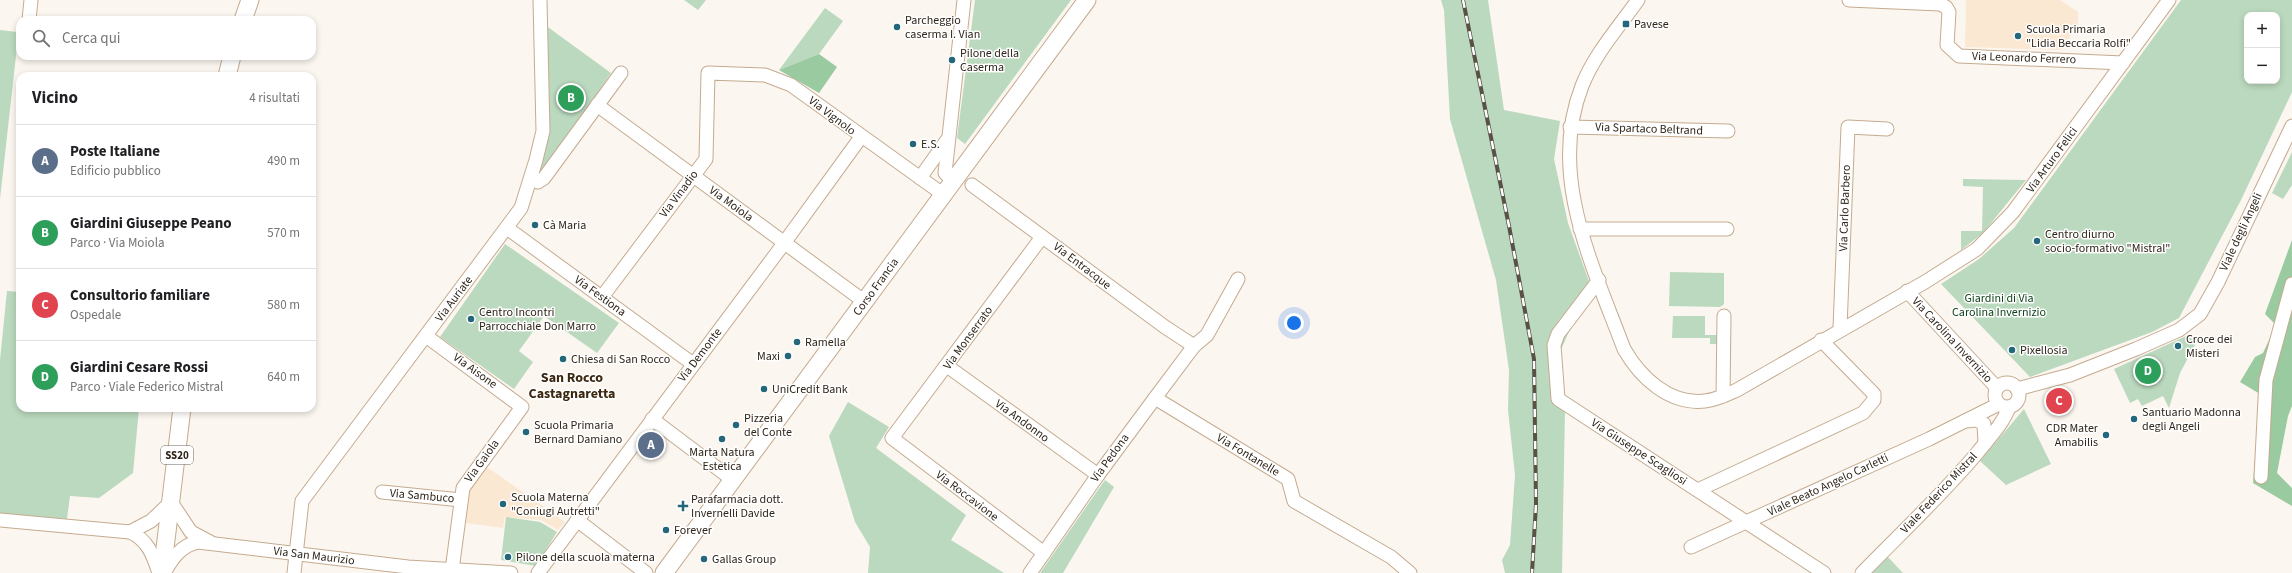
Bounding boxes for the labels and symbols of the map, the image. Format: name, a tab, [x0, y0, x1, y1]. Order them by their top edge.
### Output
place label: Parcheggio caserma I. Vian	[905, 12, 980, 43]
place label: Pavese	[1634, 16, 1669, 33]
marker: Pavese	[1621, 19, 1631, 29]
place label: Scuola Primaria "Lidia Beccaria Rolfi"	[2026, 21, 2131, 52]
marker: Parcheggio caserma I. Vian	[892, 22, 902, 32]
marker: Scuola Primaria "Lidia Beccaria Rolfi"	[2013, 31, 2023, 41]
place label: Pilone della Caserma	[960, 45, 1019, 76]
street label: Via Leonardo Ferrero	[1972, 48, 2076, 68]
marker: Pilone della Caserma	[947, 55, 957, 65]
pin: B	[558, 83, 584, 113]
street label: Via Vignolo	[805, 93, 859, 139]
street label: Via Spartaco Beltrand	[1595, 119, 1703, 139]
street label: Via Arturo Felici	[2022, 123, 2082, 197]
place label: E.S.	[921, 136, 940, 153]
marker: E.S.	[908, 139, 918, 149]
street label: Via Carlo Barbero	[1835, 164, 1855, 252]
street label: Via Vinadio	[656, 167, 702, 221]
street label: Via Moiola	[705, 182, 757, 226]
street label: Viale degli Angeli	[2215, 190, 2267, 274]
place label: Cà Maria	[543, 217, 586, 234]
marker: Cà Maria	[530, 220, 540, 230]
place label: Centro diurno socio-formativo "Mistral"	[2045, 226, 2170, 257]
marker: Centro diurno socio-formativo "Mistral"	[2032, 236, 2042, 246]
street label: Via Entracque	[1049, 239, 1115, 294]
street label: Corso Francia	[849, 254, 903, 320]
street label: Via Festiona	[571, 271, 629, 321]
street label: Via Auriate	[431, 273, 477, 325]
park label: Giardini di Via Carolina Invernizio	[1952, 290, 2046, 321]
street label: Via Carolina Invernizio	[1908, 293, 1996, 387]
street label: Via Monserrato	[939, 303, 997, 373]
place label: Centro Incontri Parrocchiale Don Marro	[479, 304, 596, 335]
your location	[1284, 313, 1304, 333]
marker: Centro Incontri Parrocchiale Don Marro	[466, 314, 476, 324]
street label: Via Demonte	[674, 324, 726, 386]
place label: Croce dei Misteri	[2186, 331, 2233, 362]
place label: Ramella	[805, 334, 846, 351]
marker: Ramella	[792, 337, 802, 347]
marker: Croce dei Misteri	[2173, 341, 2183, 351]
place label: Pixellosia	[2020, 342, 2067, 359]
marker: Pixellosia	[2007, 345, 2017, 355]
place label: Maxi	[757, 348, 780, 365]
street label: Via Aisone	[449, 349, 501, 393]
place label: Chiesa di San Rocco	[571, 351, 670, 368]
marker: Maxi	[783, 351, 793, 361]
marker: Chiesa di San Rocco	[558, 354, 568, 364]
pin: D	[2135, 356, 2161, 386]
district label: San Rocco Castagnaretta	[529, 368, 615, 404]
place label: UniCredit Bank	[772, 381, 848, 398]
marker: UniCredit Bank	[759, 384, 769, 394]
pin: C	[2046, 386, 2072, 416]
street label: Via Andonno	[991, 395, 1053, 447]
place label: Santuario Madonna degli Angeli	[2142, 404, 2241, 435]
place label: Pizzeria del Conte	[744, 410, 792, 441]
marker: Santuario Madonna degli Angeli	[2129, 414, 2139, 424]
street label: Via Giuseppe Scagliosi	[1588, 415, 1690, 489]
place label: Scuola Primaria Bernard Damiano	[534, 417, 622, 448]
marker: Pizzeria del Conte	[731, 420, 741, 430]
place label: CDR Mater Amabilis	[2046, 420, 2099, 451]
marker: Scuola Primaria Bernard Damiano	[521, 427, 531, 437]
street label: Via Fontanelle	[1213, 429, 1283, 481]
pin: A	[638, 430, 664, 460]
street label: Via Pedona	[1087, 430, 1133, 486]
marker: CDR Mater Amabilis	[2101, 430, 2111, 440]
marker: Marta Natura Estetica	[717, 434, 727, 444]
street label: Via Gaiola	[461, 436, 503, 486]
place label: Marta Natura Estetica	[689, 444, 755, 475]
road number: SS20	[161, 446, 193, 464]
street label: Viale Beato Angelo Carletti	[1765, 449, 1891, 521]
street label: Viale Federico Mistral	[1897, 449, 1981, 537]
street label: Via Roccavione	[932, 467, 1002, 525]
street label: Via Sambuco	[389, 485, 455, 507]
place label: Scuola Materna "Coniugi Autretti"	[511, 489, 600, 520]
place label: Parafarmacia dott. Invernelli Davide	[691, 491, 784, 522]
marker: Scuola Materna "Coniugi Autretti"	[498, 499, 508, 509]
marker: Parafarmacia dott. Invernelli Davide	[678, 501, 688, 511]
place label: Forever	[674, 522, 713, 539]
marker: Forever	[661, 525, 671, 535]
street label: Via San Maurizio	[272, 543, 356, 569]
place label: Pilone della scuola materna	[516, 549, 655, 566]
place label: Gallas Group	[712, 551, 777, 568]
marker: Pilone della scuola materna	[503, 552, 513, 562]
marker: Gallas Group	[699, 554, 709, 564]

